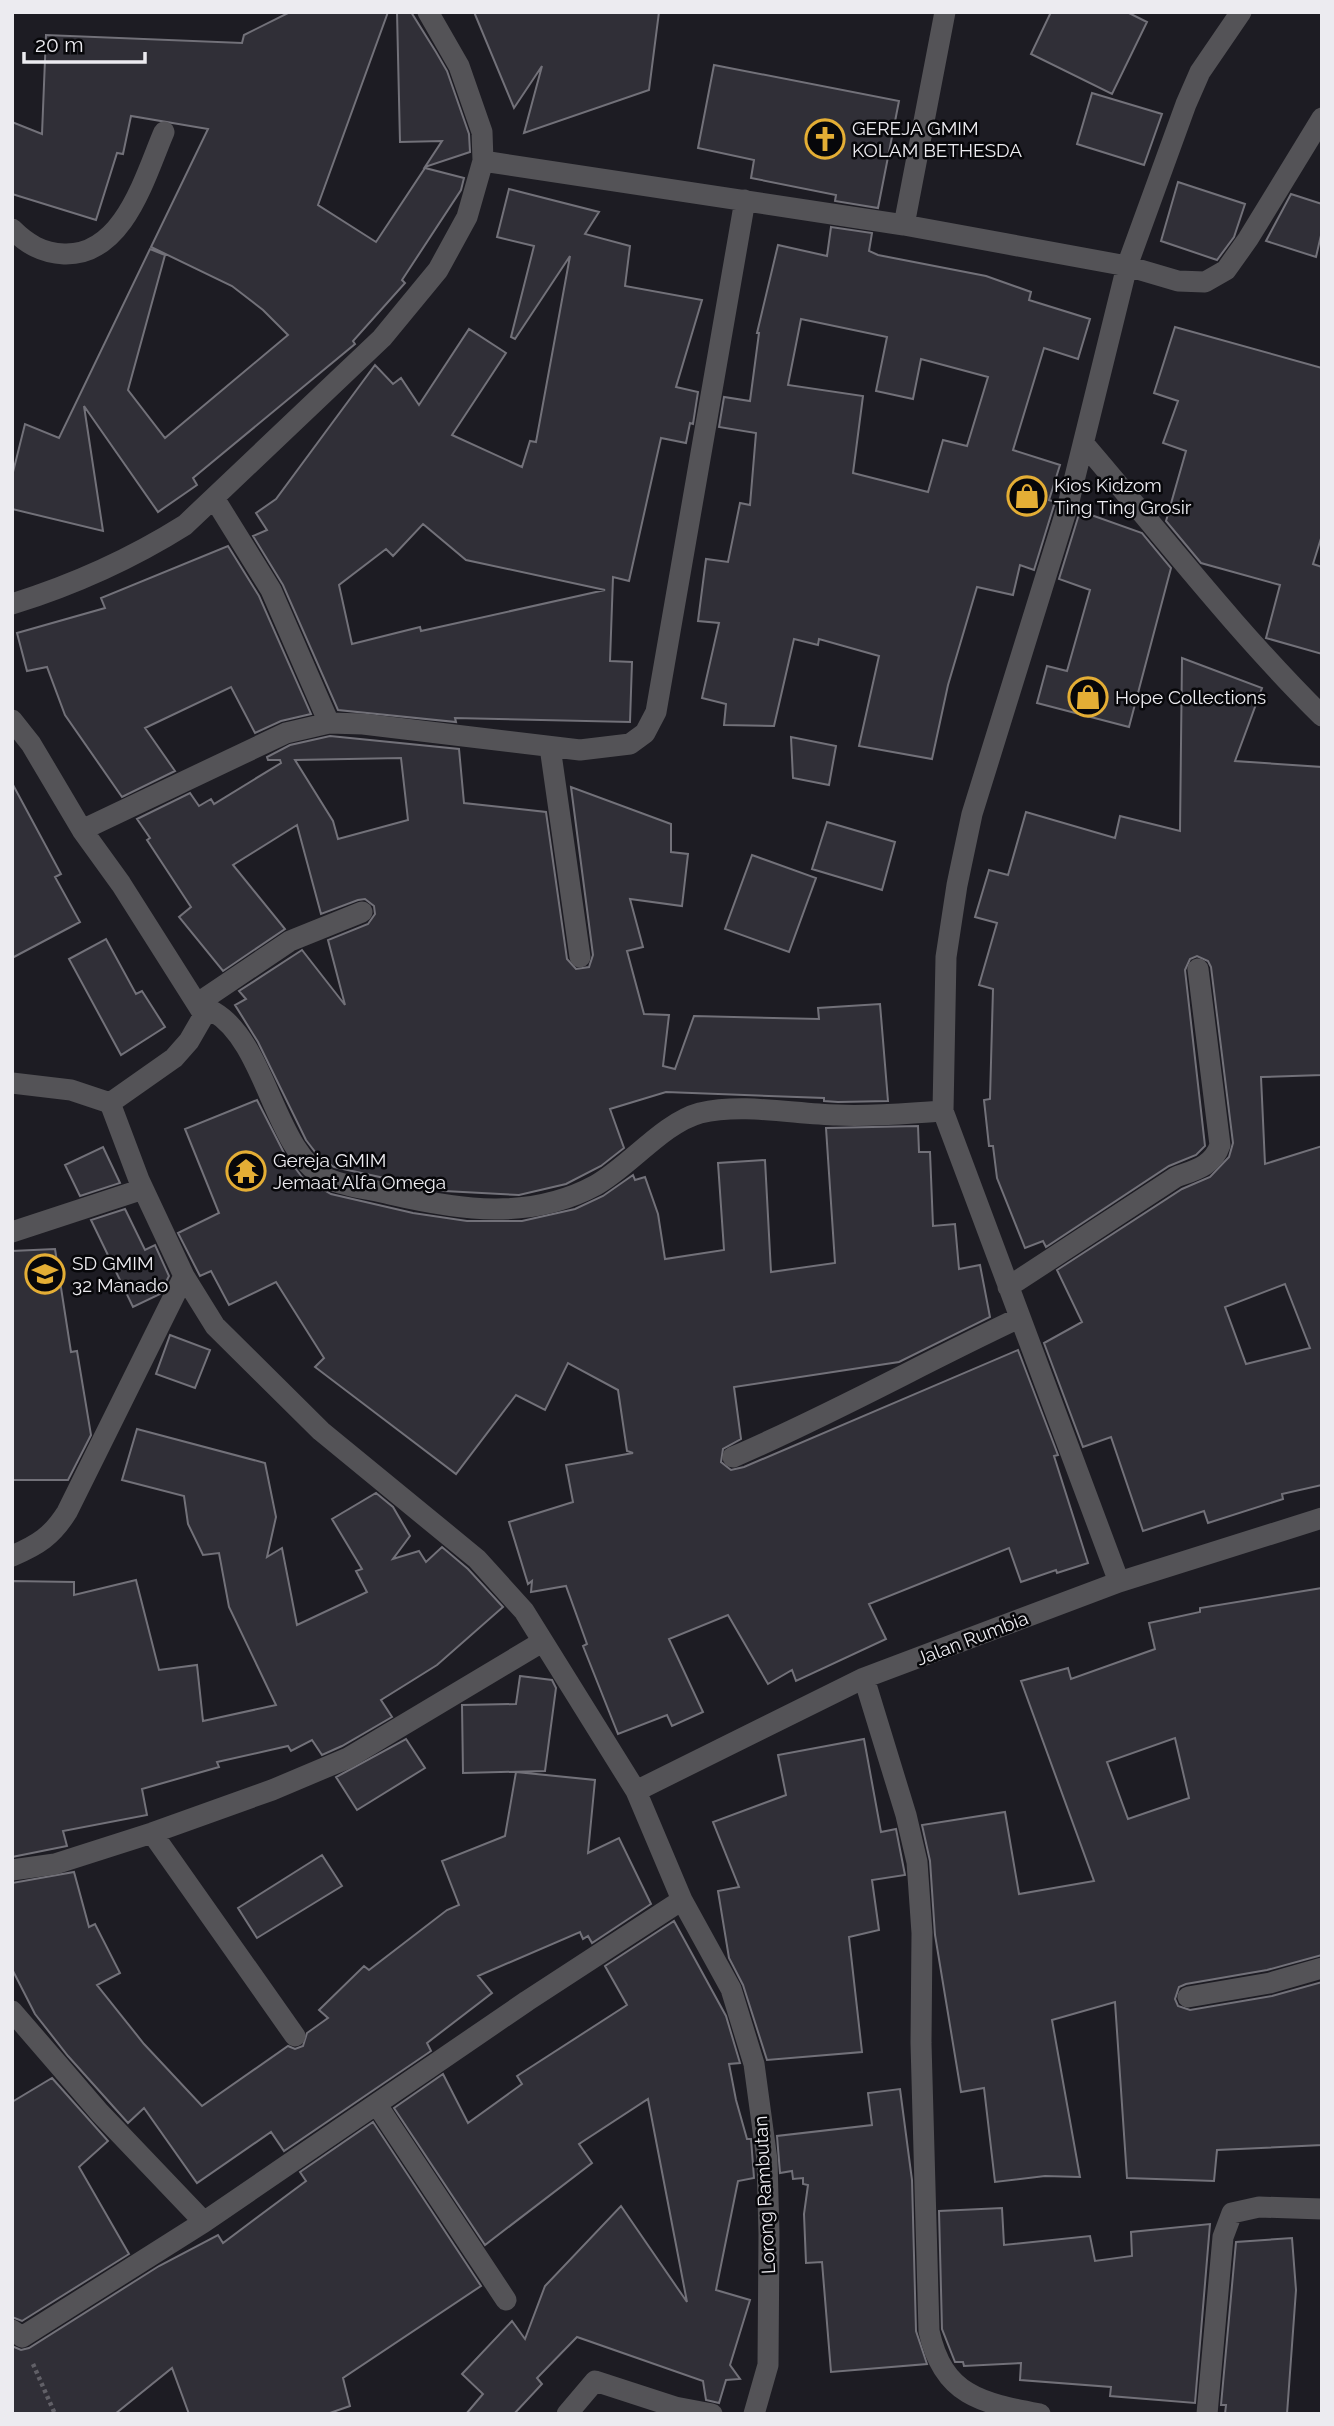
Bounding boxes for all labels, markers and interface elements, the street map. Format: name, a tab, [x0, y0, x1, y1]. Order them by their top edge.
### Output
scale bar	[24, 21, 145, 65]
text: 20 m	[35, 32, 83, 57]
place label: GEREJA GMIM KOLAM BETHESDA	[852, 117, 1022, 161]
church icon: GEREJA GMIM KOLAM BETHESDA	[804, 118, 846, 160]
place label: Kios Kidzom Ting Ting Grosir	[1054, 474, 1192, 518]
shop icon: Kios Kidzom Ting Ting Grosir	[1006, 475, 1048, 517]
shop icon: Hope Collections	[1067, 676, 1109, 718]
place label: Hope Collections	[1115, 686, 1266, 708]
place label: Gereja GMIM Jemaat Alfa Omega	[273, 1149, 446, 1193]
temple icon: Gereja GMIM Jemaat Alfa Omega	[225, 1150, 267, 1192]
place label: SD GMIM 32 Manado	[72, 1252, 168, 1296]
school or university icon: SD GMIM 32 Manado	[24, 1253, 66, 1295]
street label: Jalan Rumbia	[913, 1607, 1031, 1669]
street label: Lorong Rambutan	[749, 2115, 779, 2275]

